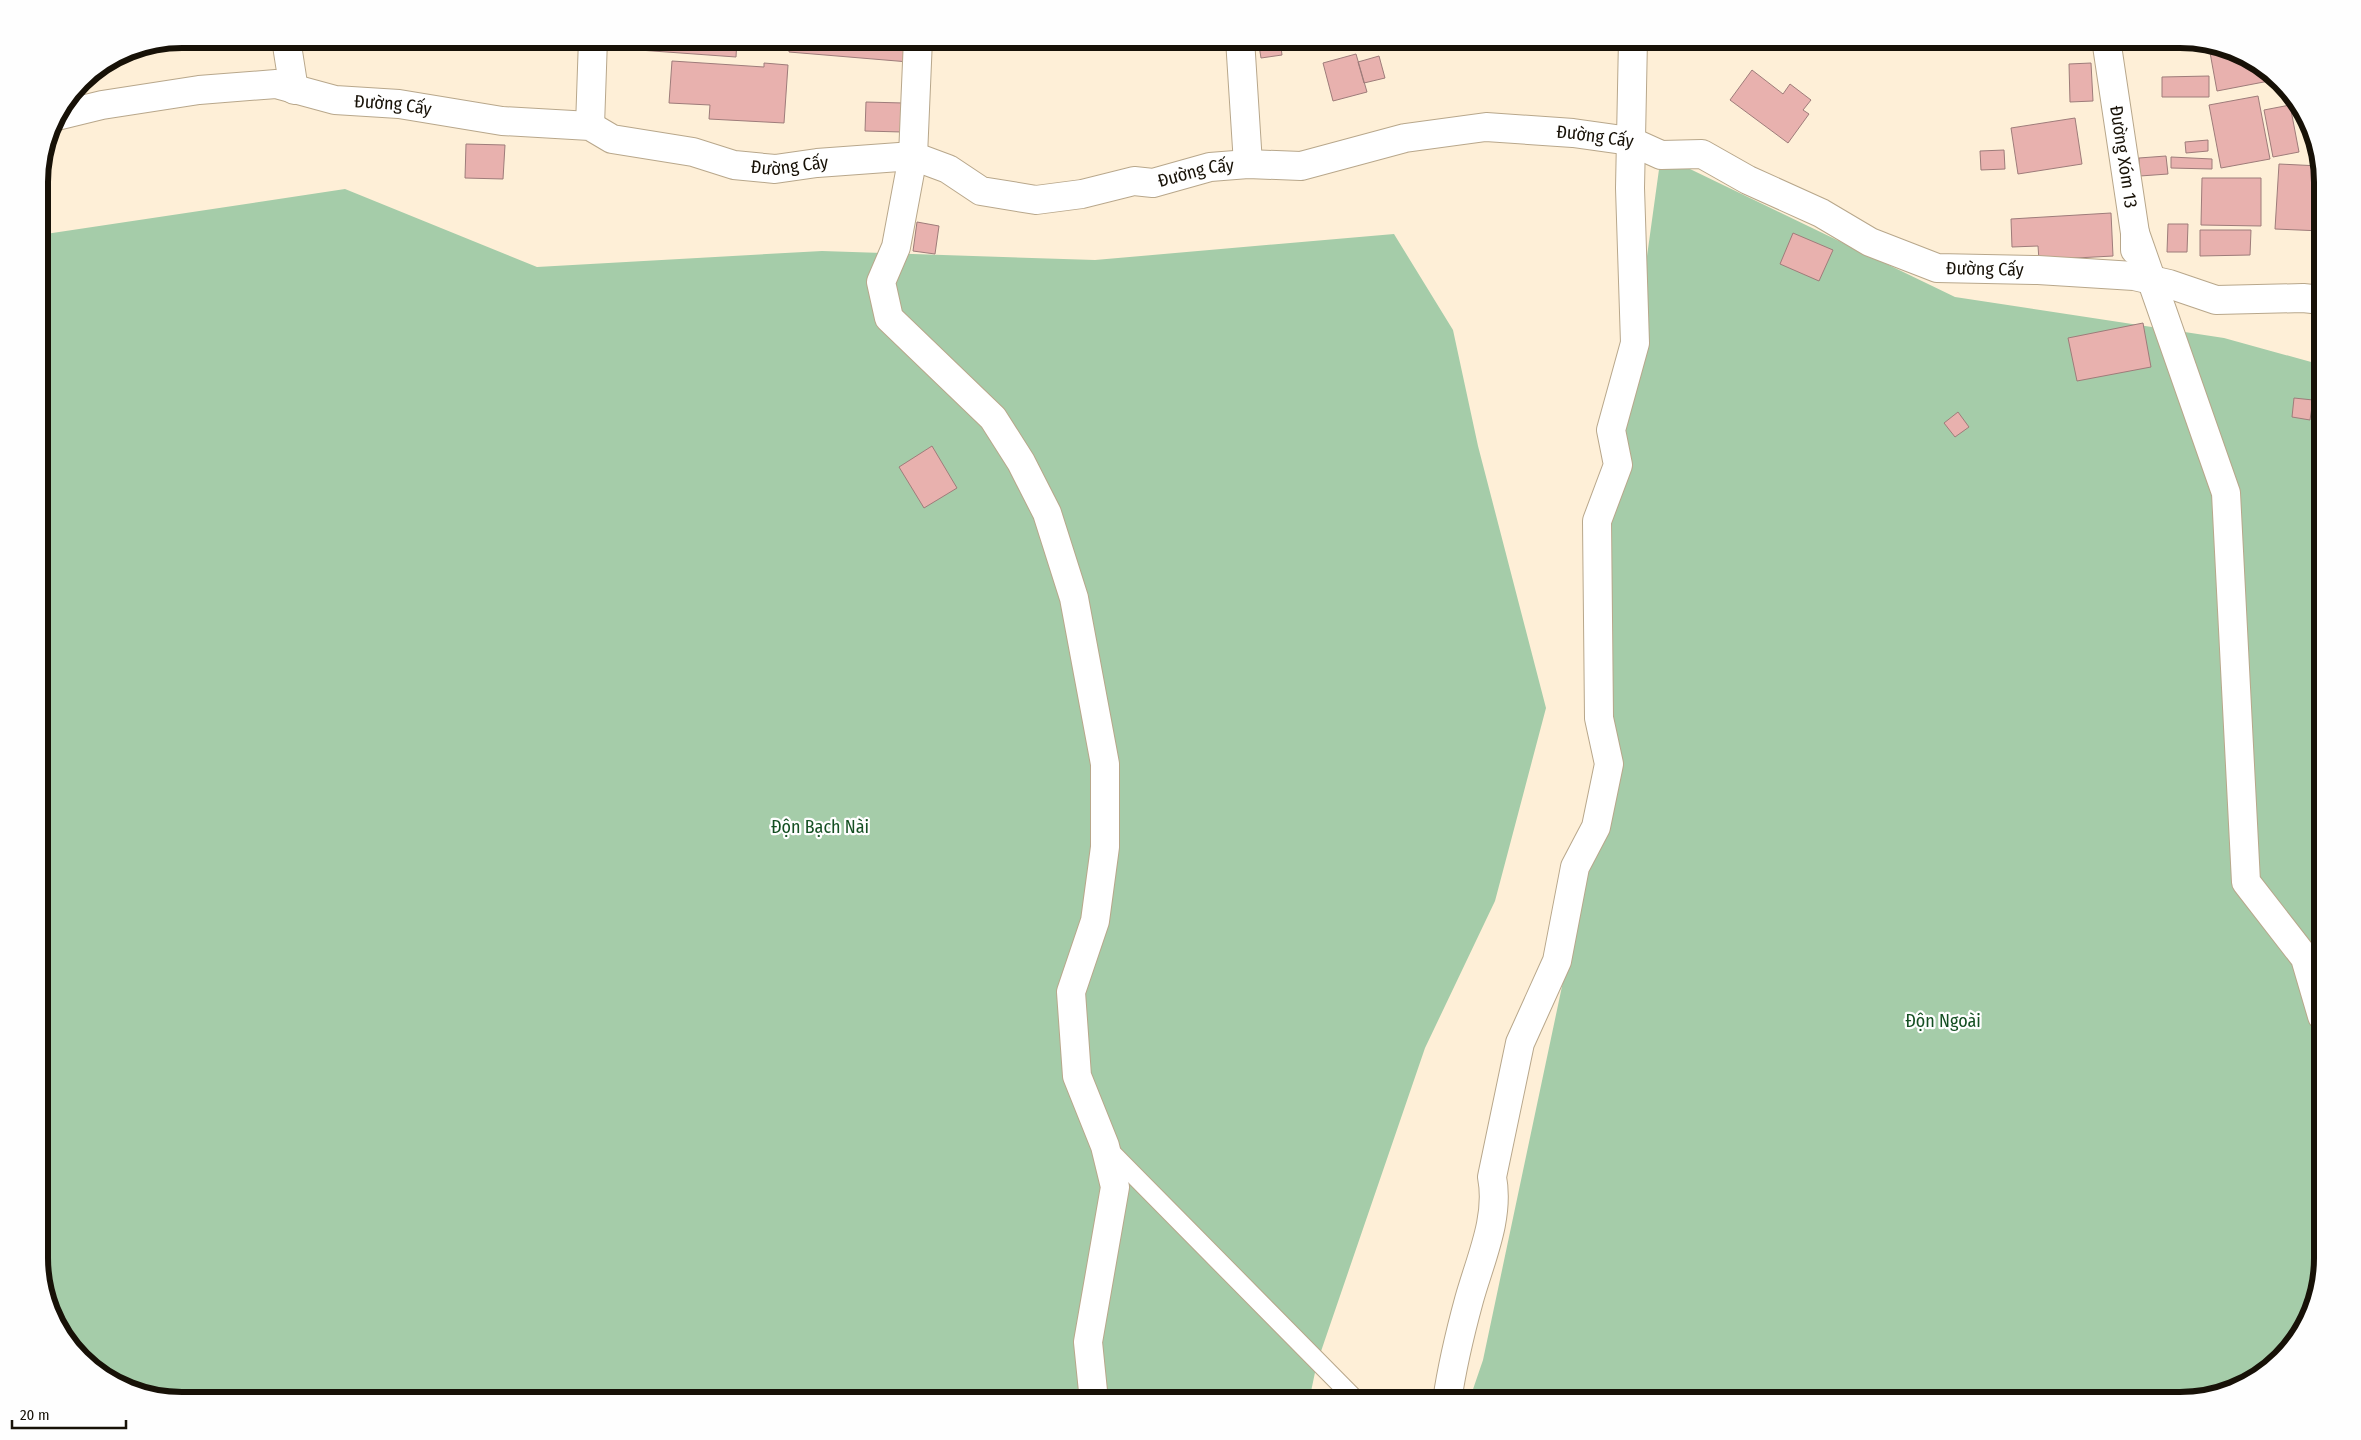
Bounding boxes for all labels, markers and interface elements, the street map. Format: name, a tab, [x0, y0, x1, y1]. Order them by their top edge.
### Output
street label: Đường Cấy	[354, 90, 433, 120]
street label: Đường Xóm 13	[2105, 104, 2142, 209]
street label: Đường Cấy	[1556, 121, 1635, 152]
street label: Đường Cấy	[750, 151, 829, 180]
street label: Đường Cấy	[1155, 154, 1235, 192]
street label: Đường Cấy	[1946, 257, 2024, 281]
park label: Độn Bạch Nài	[771, 816, 869, 838]
park label: Độn Ngoài	[1905, 1010, 1981, 1032]
scale bar	[12, 1398, 126, 1430]
text: 20 m	[20, 1406, 50, 1424]

